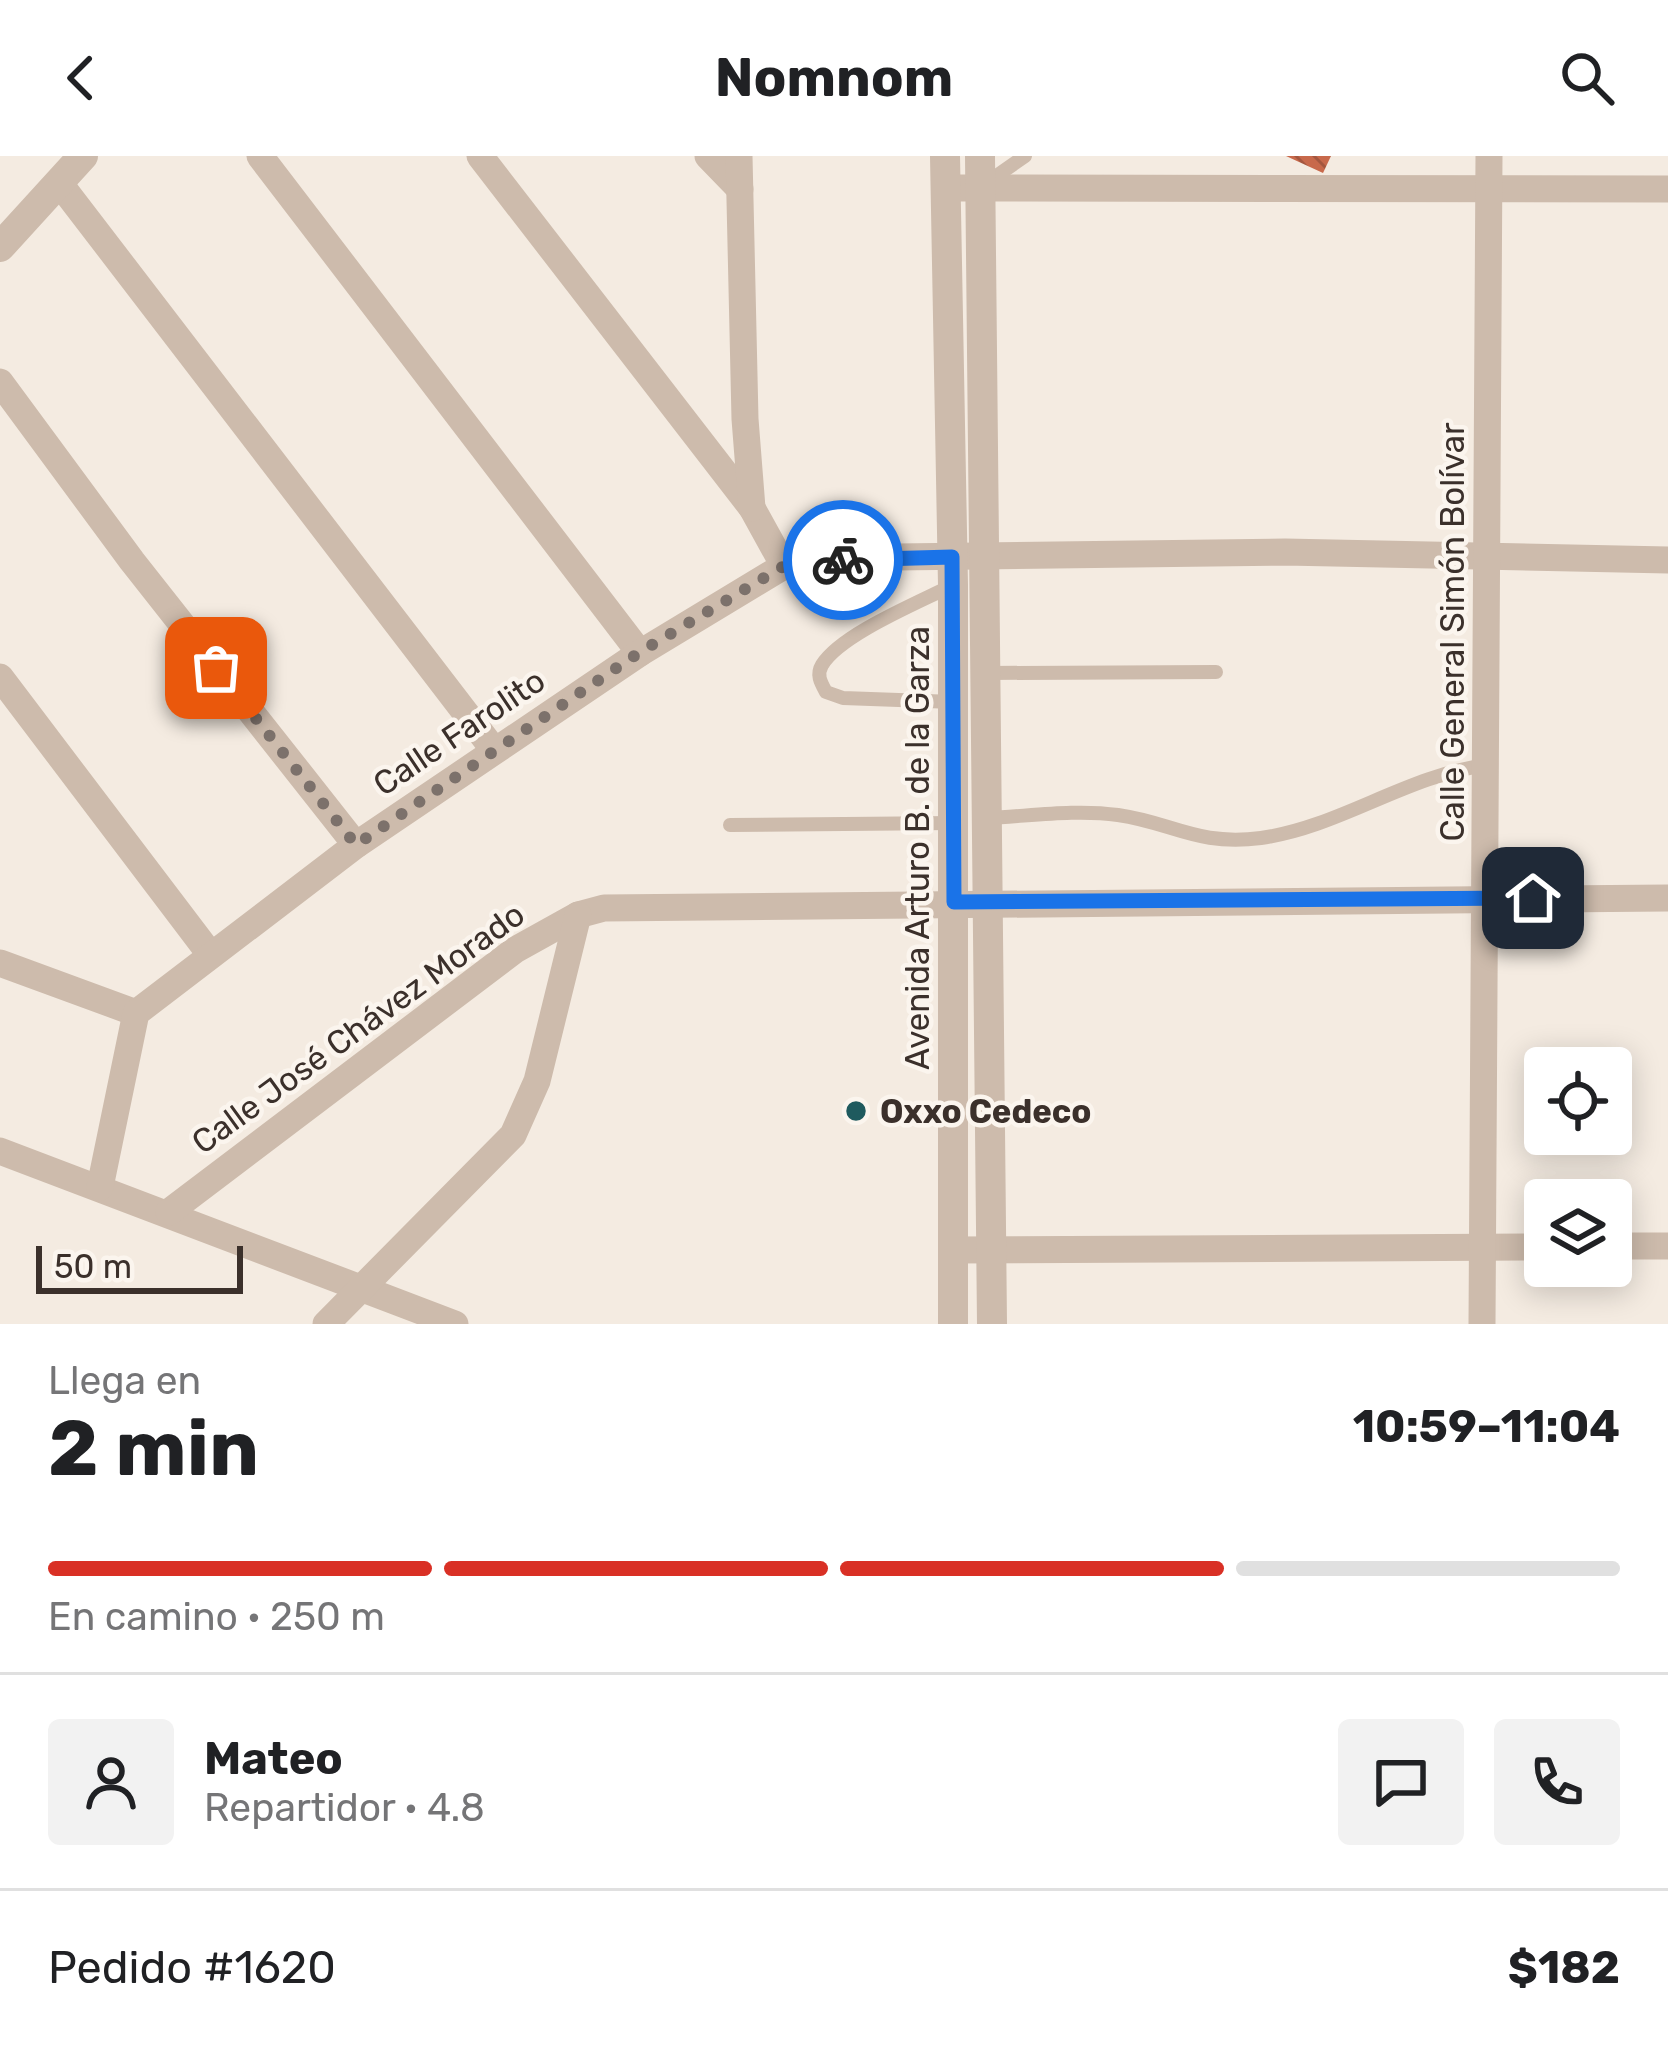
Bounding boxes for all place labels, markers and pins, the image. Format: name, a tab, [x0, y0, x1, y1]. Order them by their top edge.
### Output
pin	[165, 617, 267, 719]
pin	[1482, 847, 1584, 949]
place label: Oxxo Cedeco	[880, 1092, 1091, 1131]
marker: Oxxo Cedeco	[843, 1098, 869, 1124]

